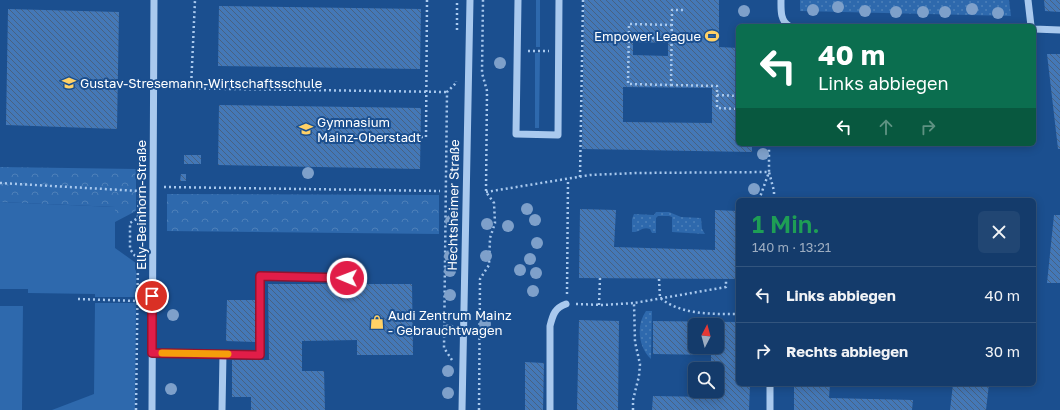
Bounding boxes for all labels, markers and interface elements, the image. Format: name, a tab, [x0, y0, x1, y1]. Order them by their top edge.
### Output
place label: Empower League	[594, 28, 701, 44]
sports icon: Empower League	[704, 28, 720, 44]
text: 40 m	[818, 38, 885, 71]
icon: left	[752, 40, 804, 92]
text: Links abbiegen	[818, 72, 949, 94]
school or university icon: Gustav-Stresemann-Wirtschaftsschule	[61, 75, 77, 91]
place label: Gustav-Stresemann-Wirtschaftsschule	[80, 75, 322, 91]
place label: Gymnasium Mainz-Oberstadt	[317, 114, 421, 145]
icon: left	[833, 116, 855, 138]
icon: ahead	[875, 116, 897, 138]
icon: right	[917, 116, 939, 138]
school or university icon: Gymnasium Mainz-Oberstadt	[298, 121, 314, 137]
street label: Hechtsheimer Straße	[444, 139, 462, 271]
street label: Elly-Beinhorn-Straße	[133, 140, 149, 270]
text: 1 Min.	[752, 209, 820, 238]
button: close	[978, 211, 1020, 253]
text: 140 m · 13:21	[752, 239, 831, 255]
position arrow	[326, 257, 368, 299]
pin	[135, 279, 169, 313]
icon: left	[752, 284, 774, 306]
icon: arrive	[141, 285, 163, 307]
text: Links abbiegen	[786, 286, 896, 304]
text: 40 m	[985, 286, 1020, 304]
place label: Audi Zentrum Mainz - Gebrauchtwagen	[388, 307, 512, 338]
shop icon: Audi Zentrum Mainz - Gebrauchtwagen	[369, 314, 385, 330]
north arrow	[688, 318, 724, 354]
map controls	[688, 318, 724, 398]
icon: right	[752, 340, 774, 362]
text: Rechts abbiegen	[786, 342, 908, 360]
text: 30 m	[985, 342, 1020, 360]
button: search	[688, 362, 724, 398]

